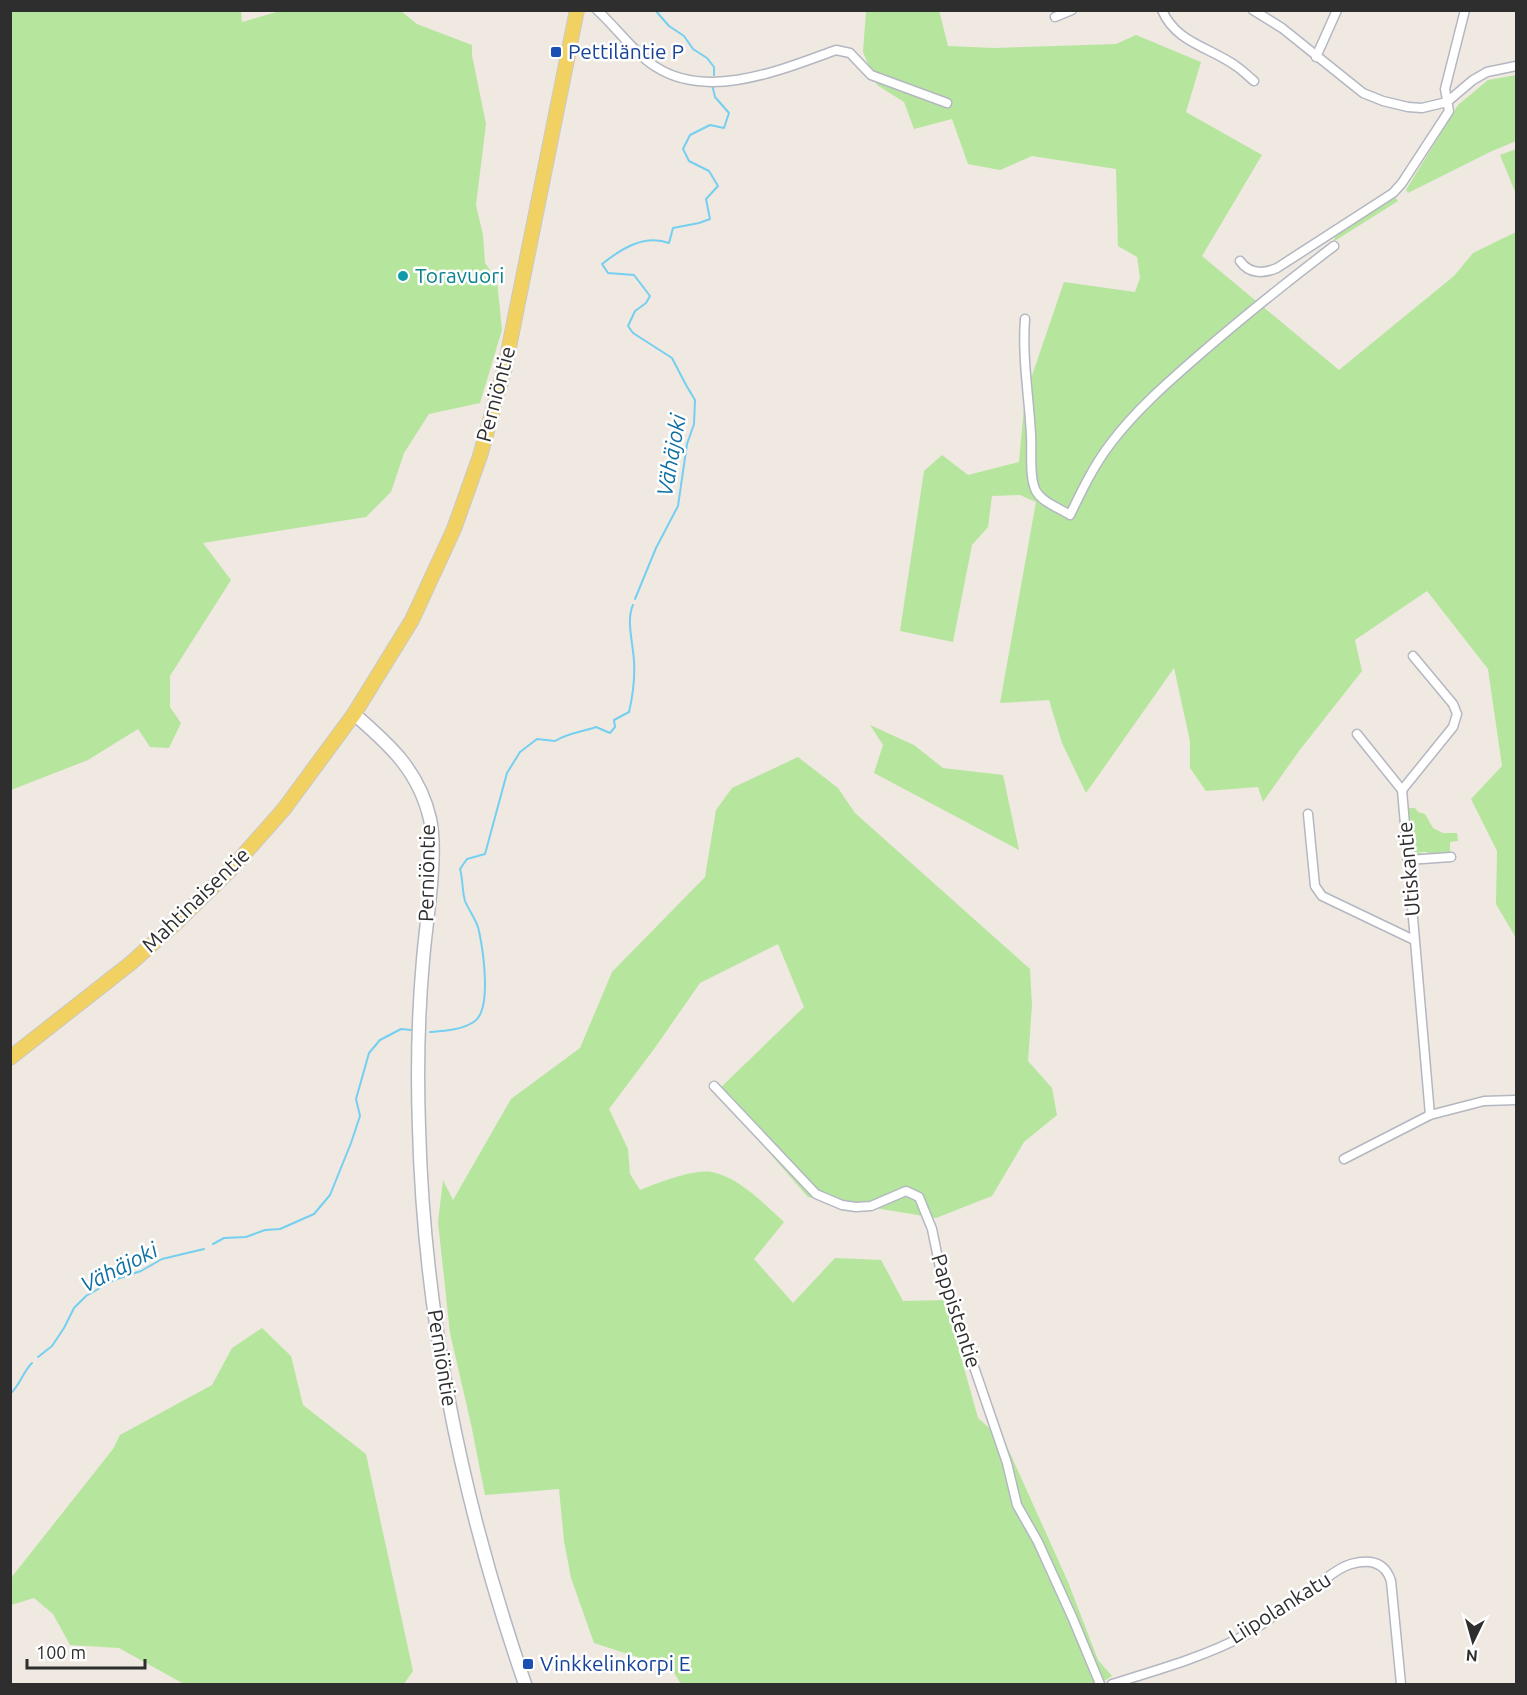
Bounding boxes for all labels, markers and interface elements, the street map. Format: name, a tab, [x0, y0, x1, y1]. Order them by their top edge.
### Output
place label: Pettiläntie P	[568, 39, 684, 63]
marker: Pettiläntie P	[549, 45, 563, 59]
place label: Toravuori	[415, 263, 504, 287]
marker: Toravuori	[396, 269, 410, 283]
street label: Perniöntie	[471, 343, 519, 444]
water label: Vähäjoki	[651, 410, 690, 498]
street label: Utiskantie	[1392, 821, 1424, 918]
street label: Perniöntie	[413, 824, 439, 922]
street label: Mahtinaisentie	[137, 842, 254, 957]
water label: Vähäjoki	[76, 1236, 163, 1297]
street label: Pappistentie	[927, 1251, 987, 1371]
street label: Perniöntie	[423, 1308, 463, 1408]
street label: Liipolankatu	[1224, 1566, 1335, 1648]
north arrow	[1443, 1611, 1503, 1671]
scale bar	[27, 1632, 146, 1670]
text: 100 m	[36, 1642, 86, 1662]
text: N	[1465, 1646, 1478, 1665]
place label: Vinkkelinkorpi E	[540, 1651, 691, 1675]
marker: Vinkkelinkorpi E	[521, 1657, 535, 1671]

